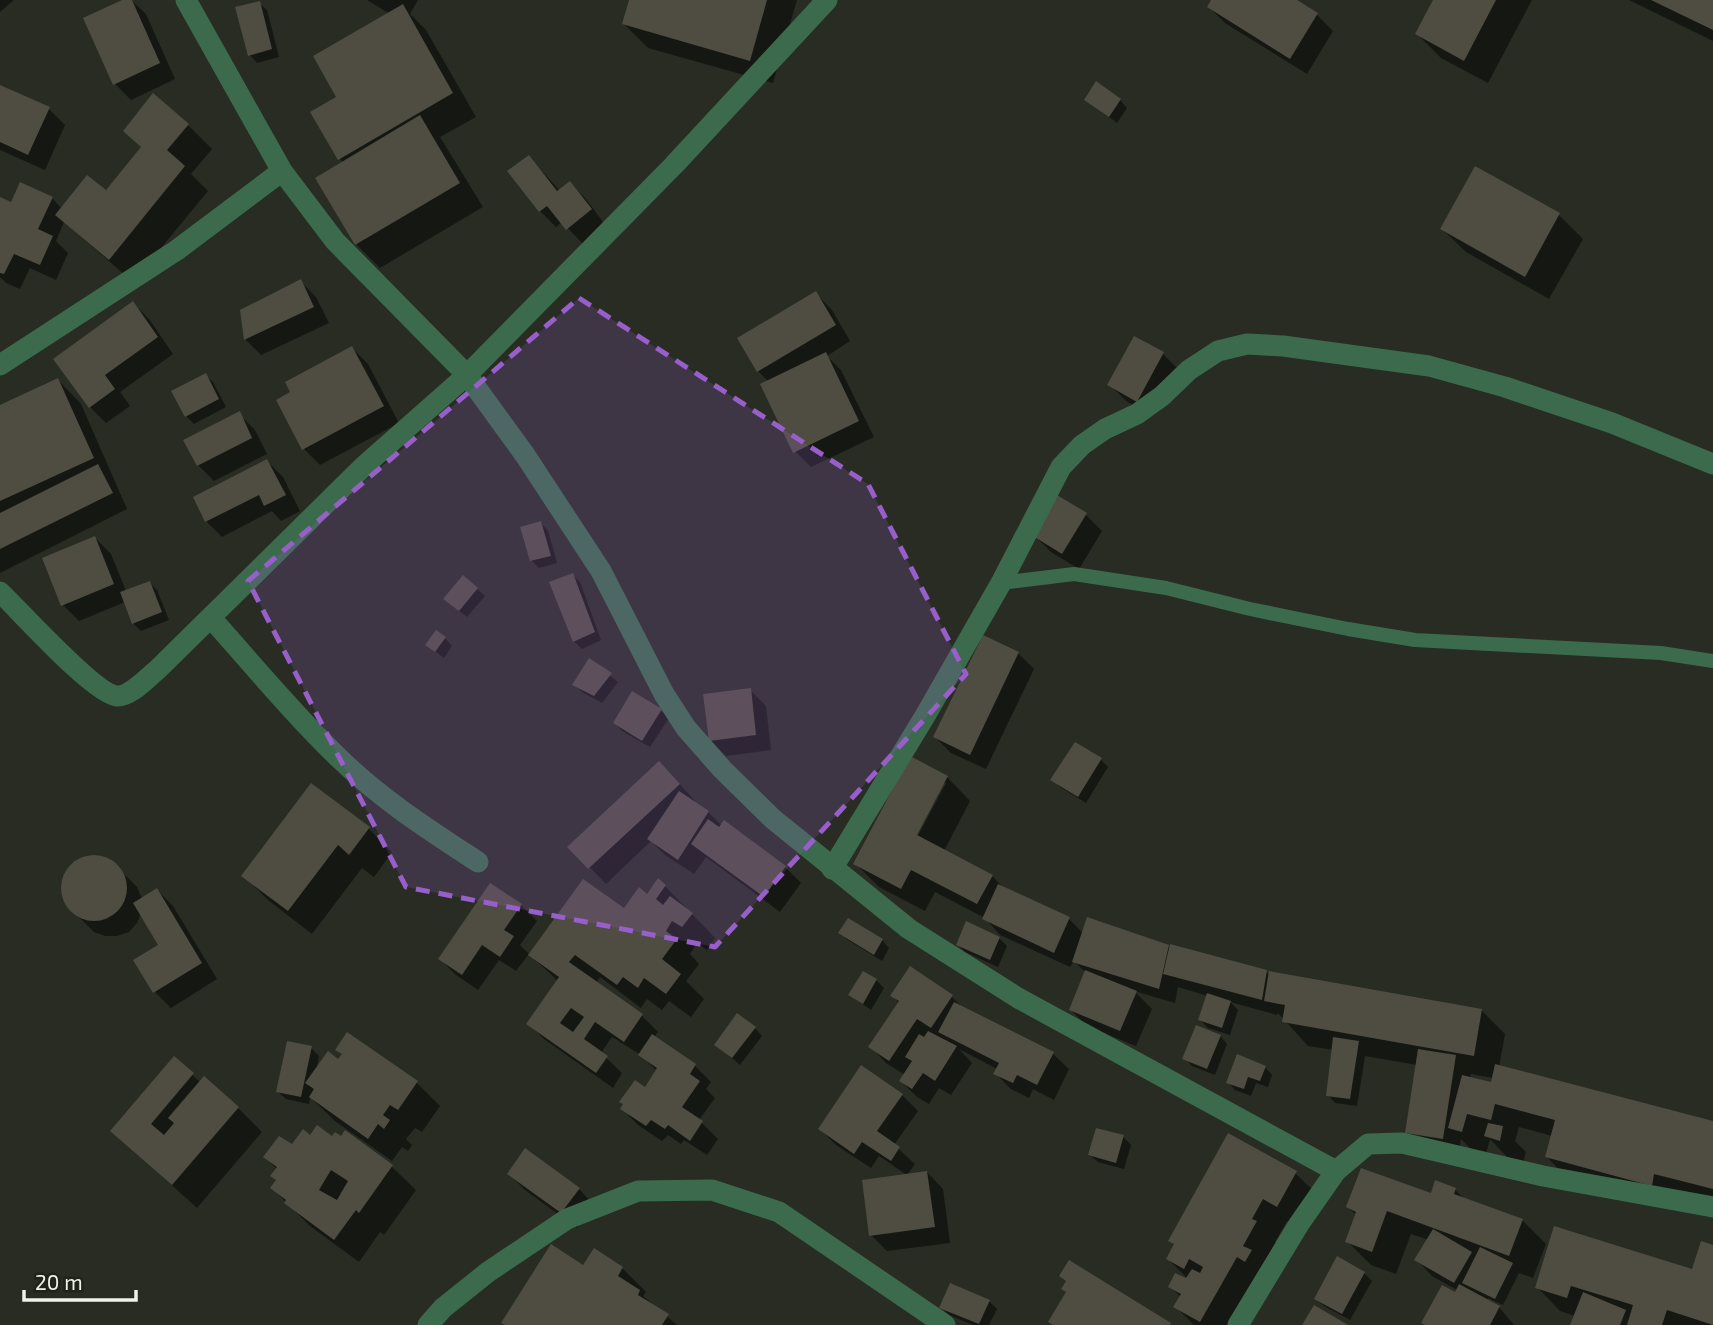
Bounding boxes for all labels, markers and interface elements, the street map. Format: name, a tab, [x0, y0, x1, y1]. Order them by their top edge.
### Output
scale bar	[24, 1258, 136, 1302]
text: 20 m	[35, 1269, 83, 1294]

